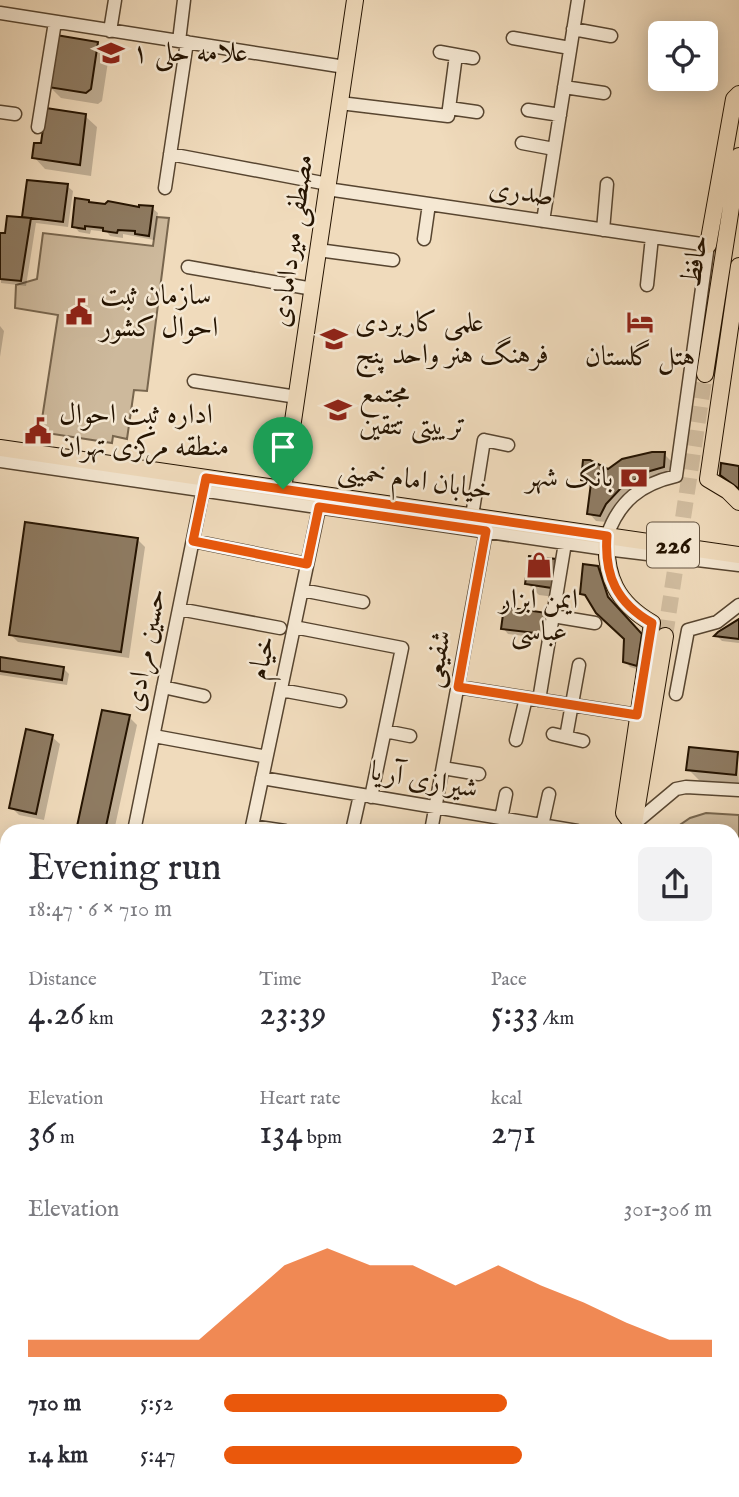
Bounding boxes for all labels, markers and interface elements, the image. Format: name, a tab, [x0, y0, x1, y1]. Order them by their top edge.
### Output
map controls	[648, 21, 718, 91]
button: locate	[648, 21, 718, 91]
place label: علامه حلی ۱	[132, 36, 248, 72]
school or university icon: علامه حلی ۱	[96, 38, 126, 68]
street label: مصطفی میردامادی	[264, 152, 323, 330]
street label: صدری	[486, 171, 556, 215]
street label: حافظ	[675, 232, 717, 290]
place label: سازمان ثبت احوال کشور	[97, 279, 218, 346]
public building icon: سازمان ثبت احوال کشور	[64, 297, 94, 327]
place label: علمی کاربردی فرهنگ هنر واحد پنج	[355, 306, 549, 378]
hotel icon: هتل گلستان	[625, 307, 655, 337]
school or university icon: علمی کاربردی فرهنگ هنر واحد پنج	[319, 324, 349, 354]
place label: هتل گلستان	[585, 339, 695, 375]
place label: مجتمع ترییتی تتقین	[359, 377, 466, 445]
school or university icon: مجتمع ترییتی تتقین	[323, 395, 353, 425]
place label: اداره ثبت احوال منطقه مركزی تهران	[59, 398, 229, 465]
public building icon: اداره ثبت احوال منطقه مركزی تهران	[23, 416, 53, 446]
pin	[253, 417, 313, 489]
icon: arrive	[264, 428, 302, 466]
street label: خیابان امام خمینی	[335, 453, 494, 514]
place label: بانک شهر	[523, 461, 613, 496]
bank icon: بانک شهر	[619, 463, 649, 493]
road number: 226	[647, 523, 699, 568]
shop icon: ایمن ابزار عباسی	[524, 550, 554, 580]
place label: ایمن ابزار عباسی	[497, 583, 578, 650]
street label: حسین مرادی	[117, 585, 175, 715]
street label: شفیعی	[416, 627, 460, 691]
street label: خیام	[241, 633, 290, 684]
street label: شیرازی آریا	[368, 753, 481, 808]
text: Evening run	[28, 845, 222, 893]
button: share	[638, 847, 712, 921]
text: 18:47 · 6 × 710 m	[28, 895, 172, 924]
text: Distance	[28, 968, 97, 992]
text: Time	[259, 968, 302, 992]
text: Pace	[491, 968, 527, 992]
text: 4.26	[28, 992, 85, 1037]
text: 23:39	[259, 992, 326, 1037]
text: 5:33	[491, 992, 539, 1037]
text: km	[85, 1007, 114, 1031]
text: /km	[539, 1007, 574, 1031]
text: Elevation	[28, 1087, 103, 1111]
text: Heart rate	[259, 1087, 340, 1111]
text: kcal	[491, 1087, 522, 1111]
text: 36	[28, 1111, 56, 1156]
text: 134	[259, 1111, 303, 1156]
text: 271	[491, 1111, 536, 1156]
text: m	[56, 1126, 75, 1150]
text: bpm	[303, 1126, 342, 1150]
text: Elevation	[28, 1195, 119, 1224]
text: 301–306 m	[624, 1195, 712, 1224]
text: 710 m	[28, 1389, 81, 1418]
text: 5:52	[140, 1389, 173, 1418]
text: 1.4 km	[28, 1441, 88, 1470]
text: 5:47	[140, 1441, 176, 1470]

